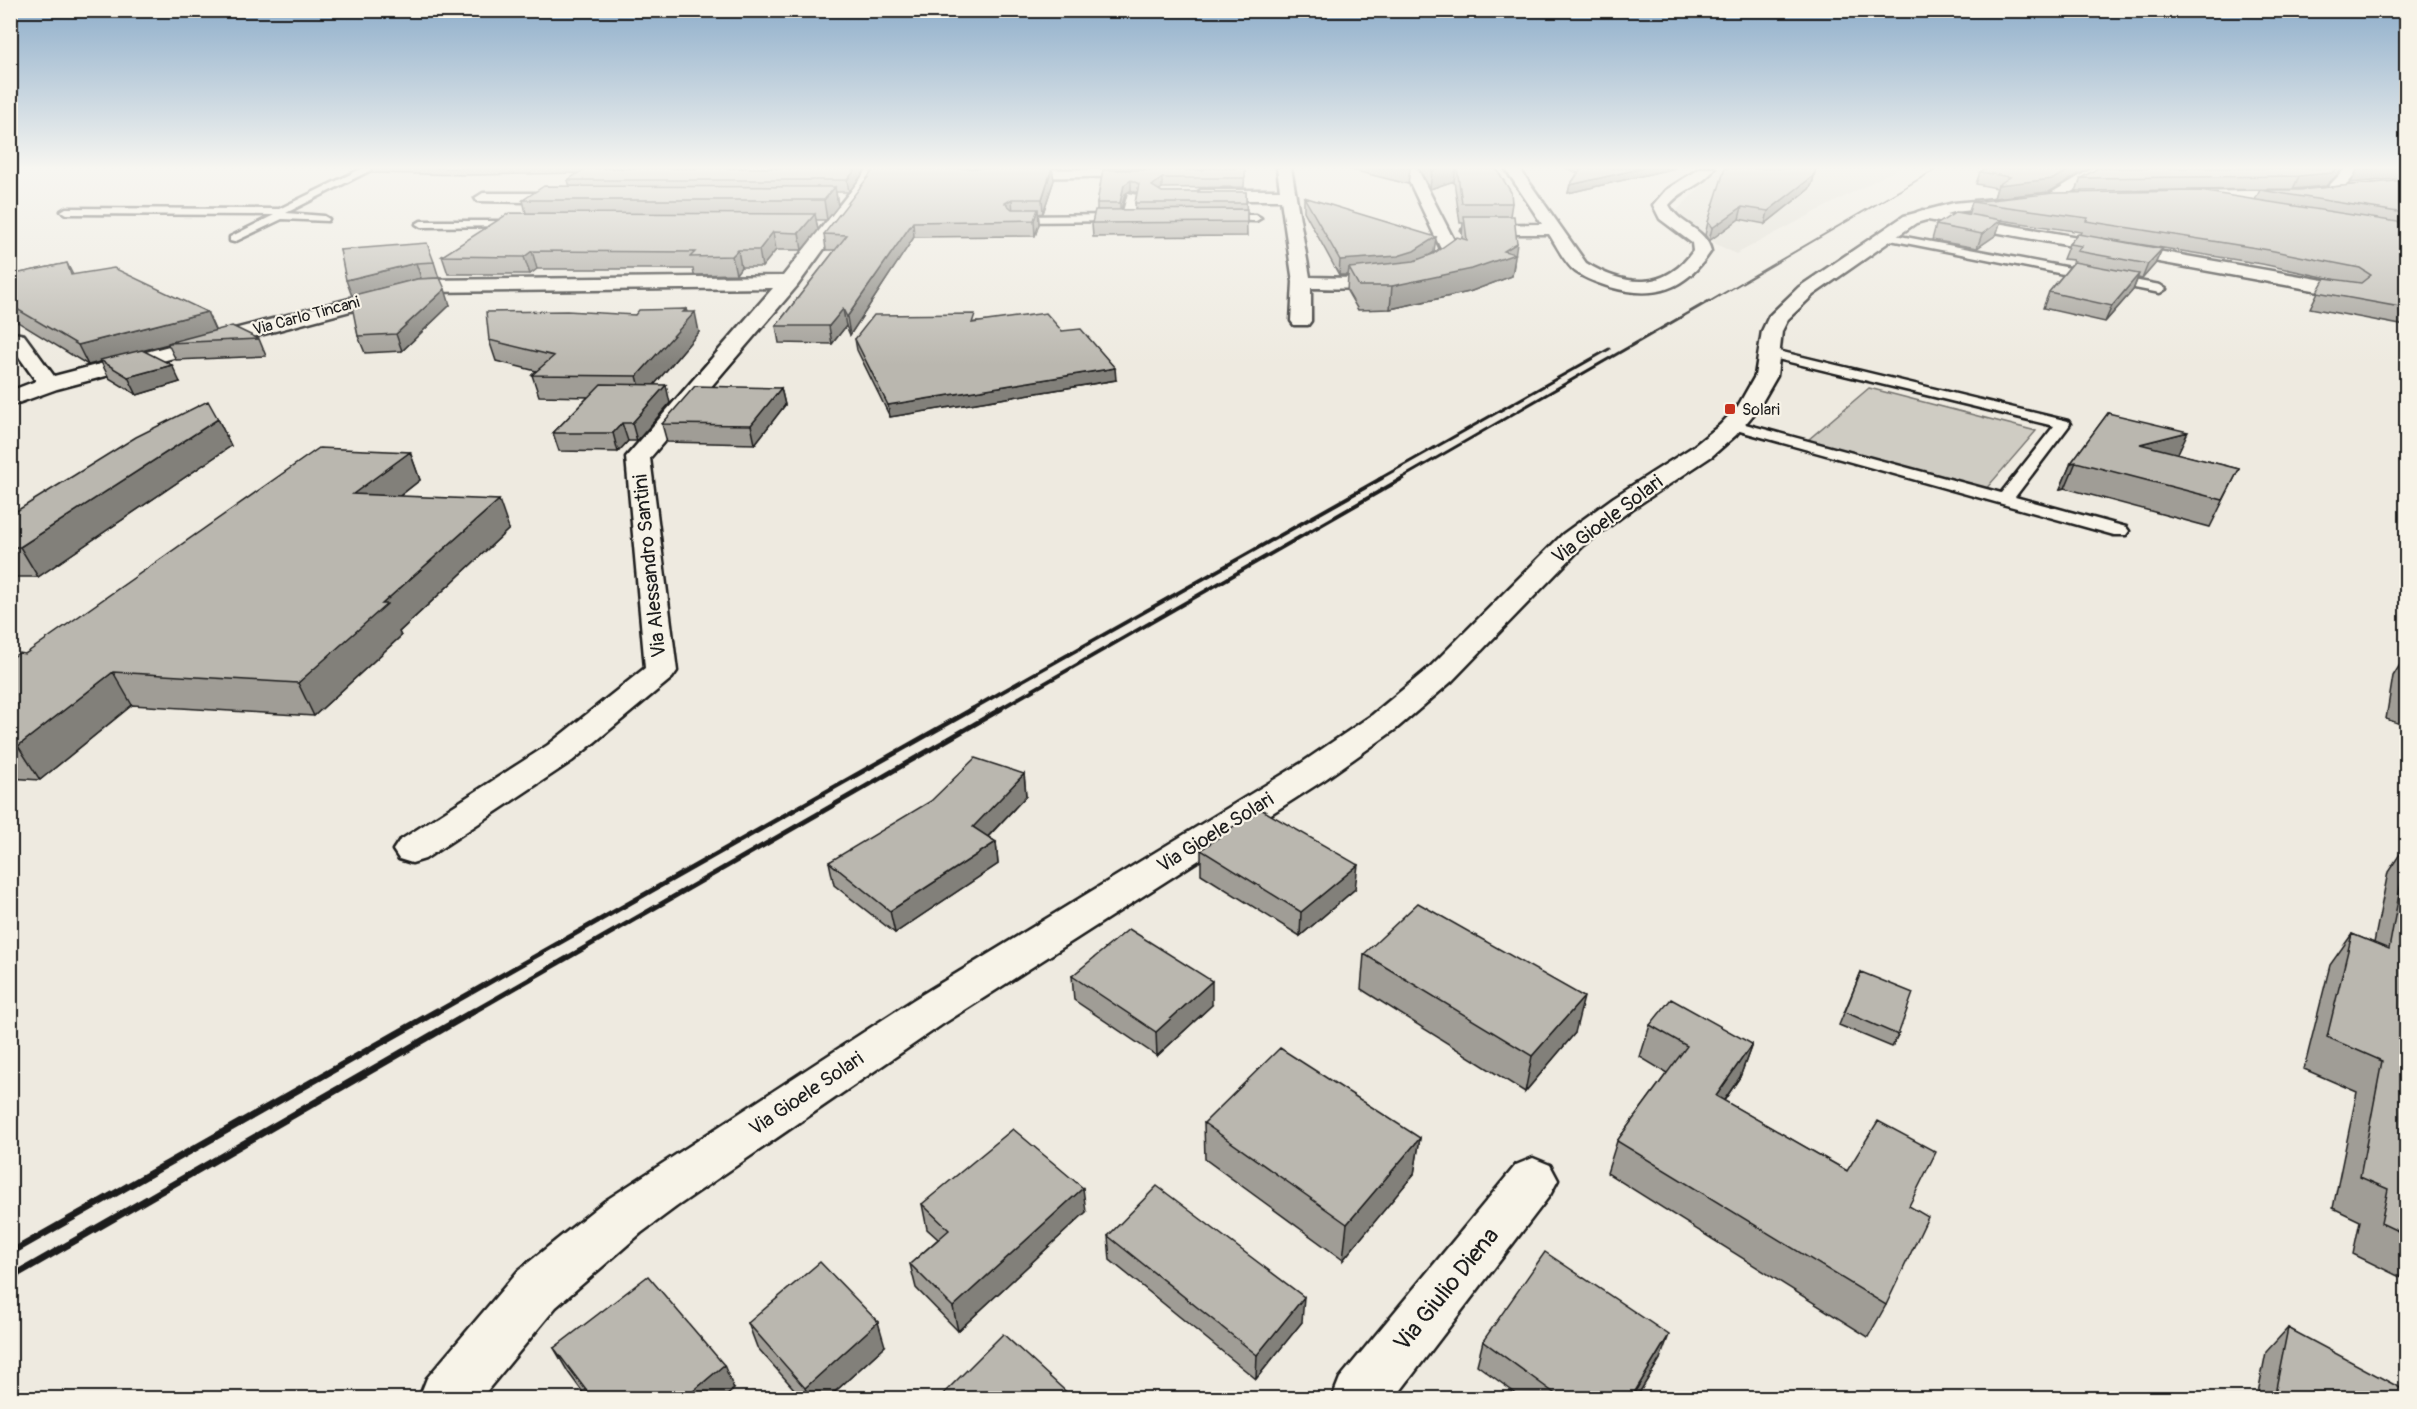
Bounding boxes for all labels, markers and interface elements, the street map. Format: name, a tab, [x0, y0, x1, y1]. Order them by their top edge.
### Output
street label: Via Carlo Tincani	[251, 292, 362, 340]
place label: Solari	[1742, 400, 1780, 420]
marker: Solari	[1723, 402, 1737, 416]
street label: Via Gioele Solari	[1547, 469, 1668, 569]
street label: Via Alessandro Santini	[627, 473, 672, 659]
street label: Via Gioele Solari	[1152, 787, 1278, 878]
street label: Via Gioele Solari	[744, 1046, 868, 1141]
street label: Via Giulio Diena	[1388, 1222, 1505, 1357]

